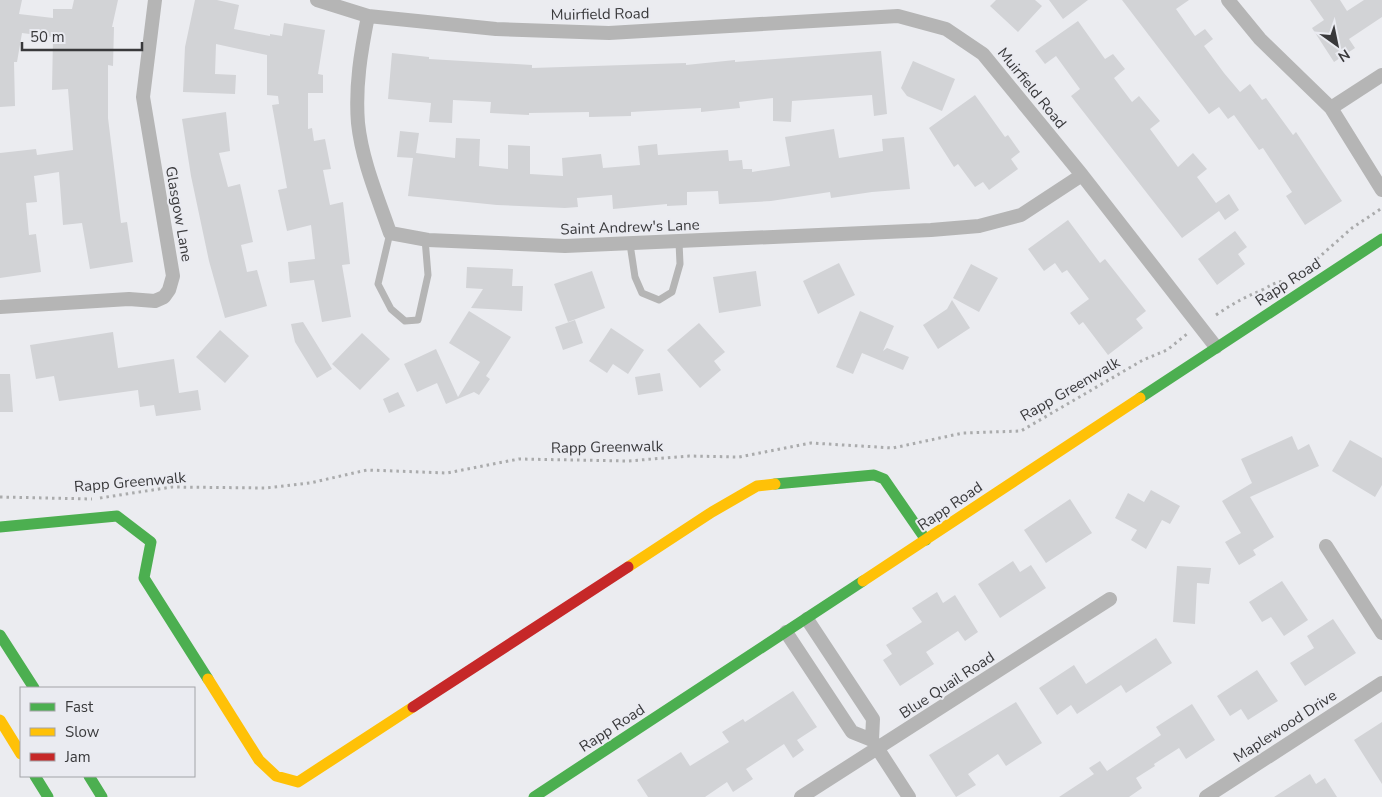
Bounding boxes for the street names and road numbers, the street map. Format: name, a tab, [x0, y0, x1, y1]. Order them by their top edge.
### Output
street label: Muirfield Road	[550, 3, 650, 25]
street label: Muirfield Road	[993, 43, 1071, 133]
street label: Glasgow Lane	[161, 165, 197, 263]
street label: Saint Andrew's Lane	[560, 215, 700, 239]
street label: Rapp Road	[1251, 253, 1325, 311]
street label: Rapp Greenwalk	[1016, 352, 1124, 426]
street label: Rapp Greenwalk	[551, 436, 664, 458]
street label: Rapp Greenwalk	[73, 467, 187, 497]
street label: Rapp Road	[914, 477, 986, 535]
street label: Blue Quail Road	[896, 647, 998, 723]
street label: Maplewood Drive	[1230, 685, 1340, 767]
street label: Rapp Road	[575, 699, 649, 757]

